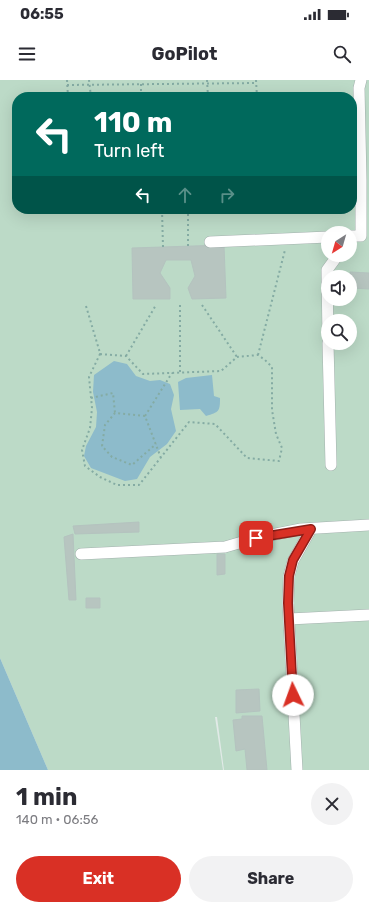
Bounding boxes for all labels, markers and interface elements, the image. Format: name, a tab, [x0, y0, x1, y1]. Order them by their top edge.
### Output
text: 06:55	[20, 5, 64, 23]
icon: menu	[16, 43, 38, 65]
text: GoPilot	[152, 43, 217, 65]
icon: search	[331, 43, 353, 65]
text: 110 m	[94, 106, 172, 139]
icon: left	[28, 108, 80, 160]
text: Turn left	[94, 140, 164, 162]
icon: left	[132, 184, 154, 206]
icon: ahead	[174, 184, 196, 206]
icon: right	[216, 184, 238, 206]
north arrow	[321, 226, 357, 262]
map controls	[321, 226, 357, 350]
button: sound	[321, 270, 357, 306]
button: search	[321, 314, 357, 350]
pin	[239, 521, 273, 555]
icon: arrive	[245, 527, 267, 549]
position arrow	[272, 674, 314, 716]
text: 1 min	[16, 783, 77, 811]
button: close	[311, 783, 353, 825]
text: 140 m · 06:56	[16, 812, 98, 827]
button: Exit	[16, 856, 181, 902]
button: Share	[189, 856, 353, 902]

